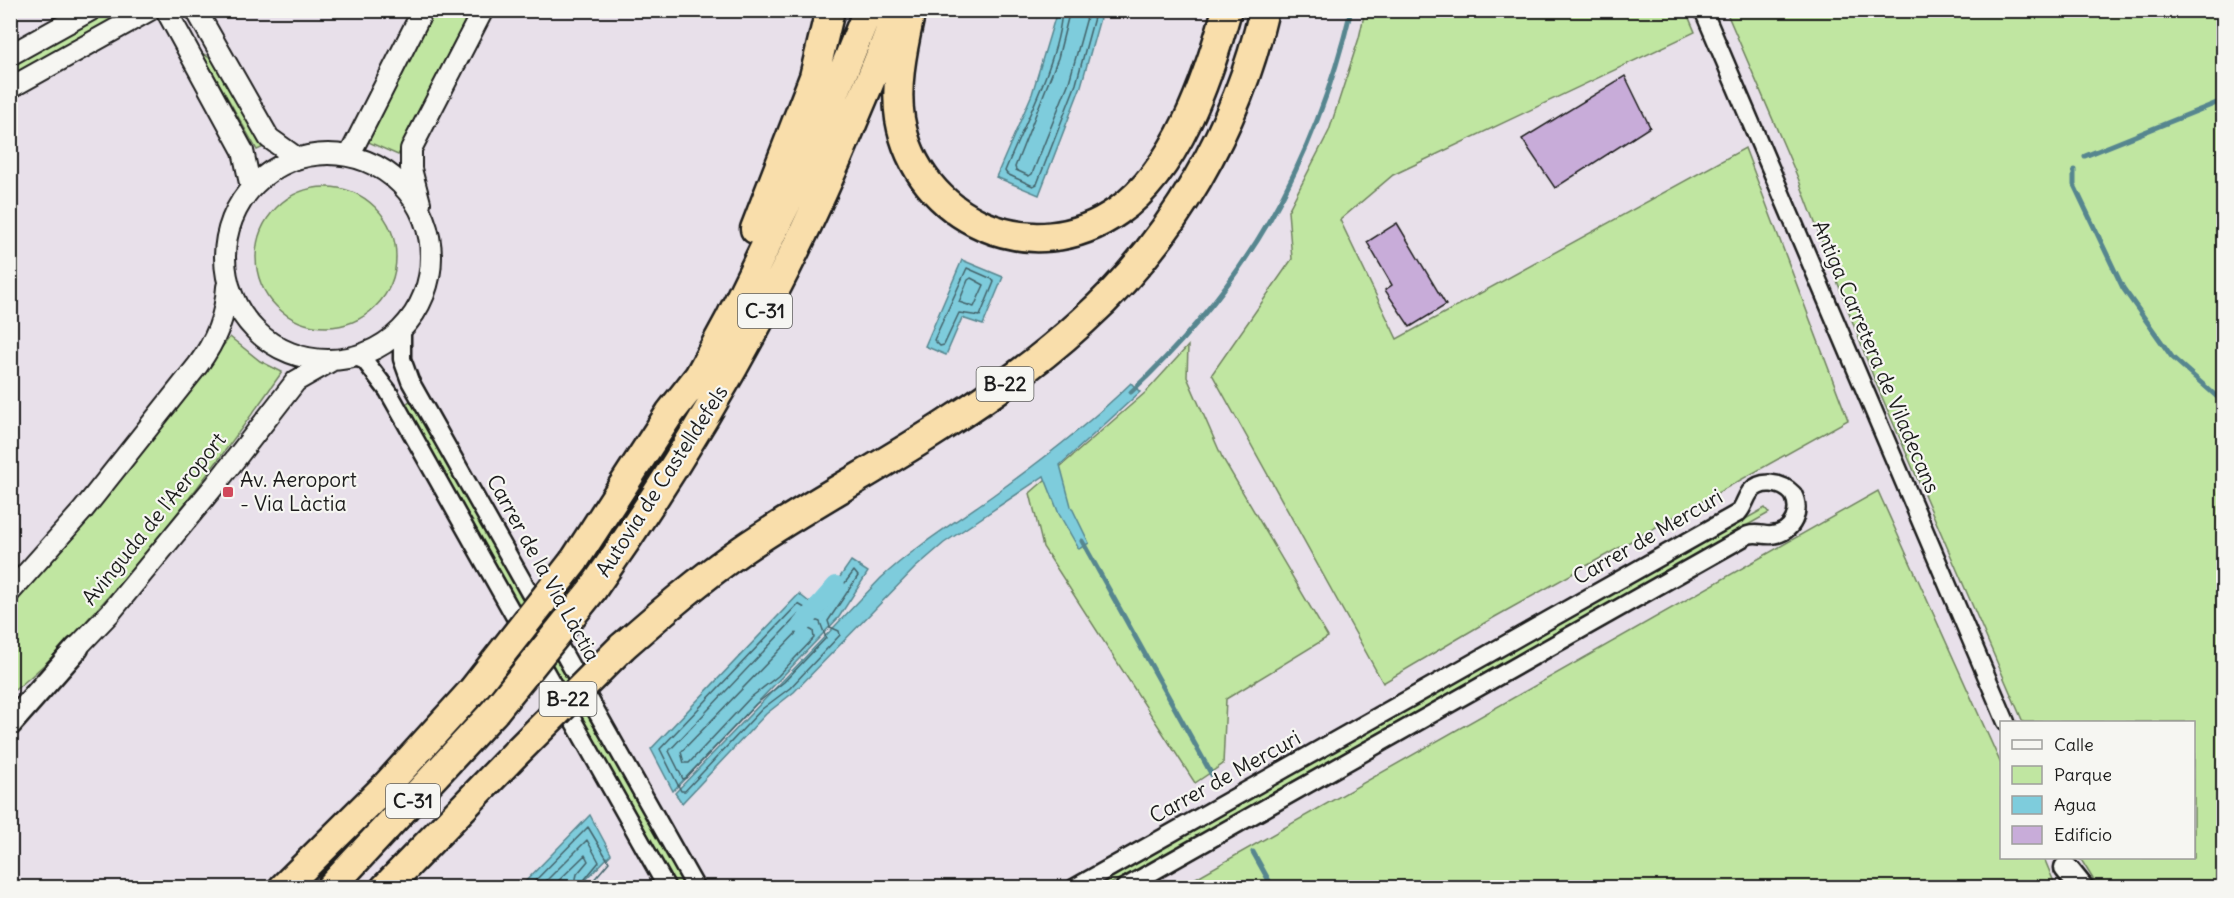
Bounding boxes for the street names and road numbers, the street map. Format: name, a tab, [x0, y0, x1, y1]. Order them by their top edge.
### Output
street label: Antiga Carretera de Viladecans	[1807, 216, 1946, 497]
road number: C-31	[738, 294, 792, 328]
road number: B-22	[976, 367, 1034, 401]
street label: Autovia de Castelldefels	[589, 380, 734, 582]
street label: Avinguda de l'Aeroport	[76, 427, 232, 611]
street label: Carrer de la Via Làctia	[481, 469, 606, 666]
street label: Carrer de Mercuri	[1568, 483, 1727, 590]
road number: B-22	[540, 682, 596, 716]
street label: Carrer de Mercuri	[1145, 724, 1305, 829]
road number: C-31	[386, 784, 440, 818]

